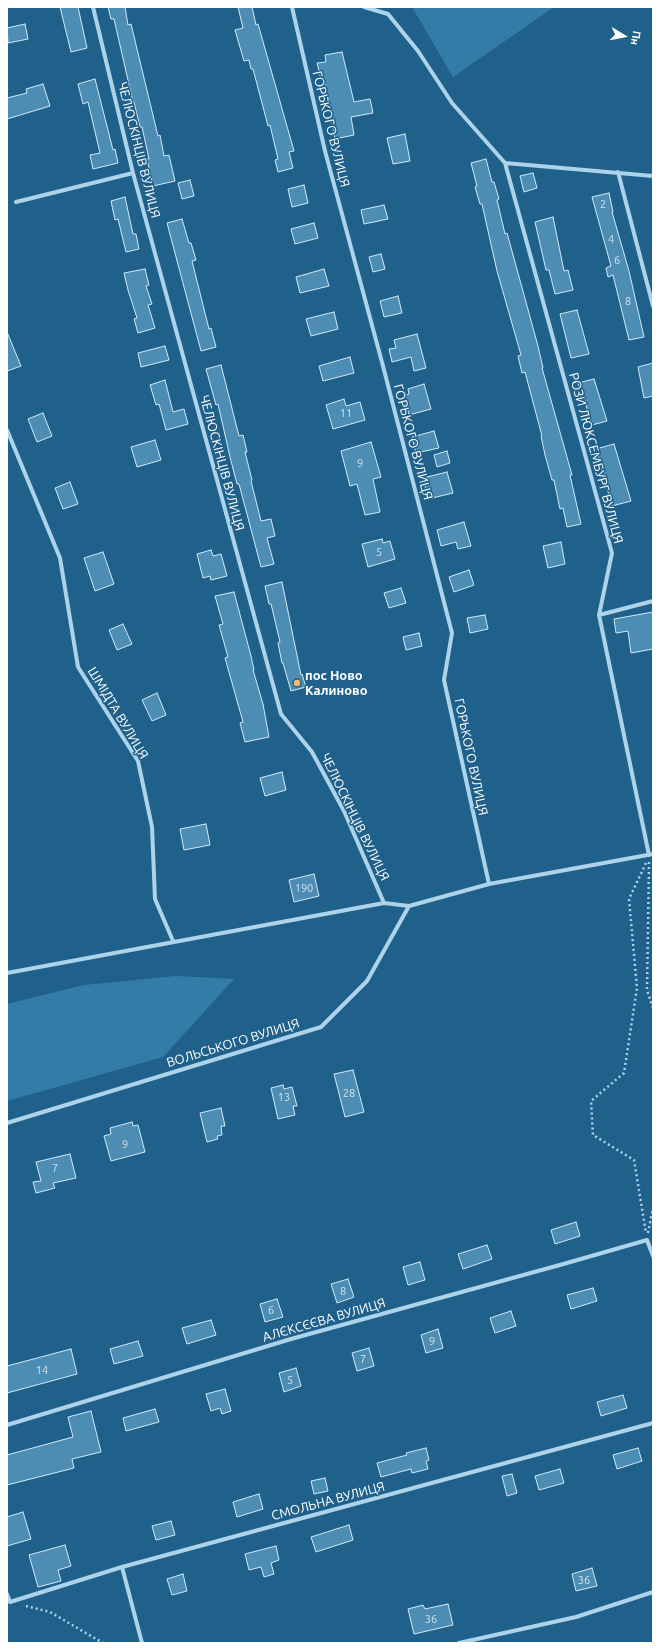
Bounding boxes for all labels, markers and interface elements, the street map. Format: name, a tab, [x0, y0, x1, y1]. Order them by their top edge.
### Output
north arrow	[604, 16, 644, 56]
text: Пн	[629, 30, 643, 46]
street label: ГОРЬКОГО ВУЛИЦЯ	[309, 69, 353, 189]
street label: ЧЕЛЮСКІНЦІВ ВУЛИЦЯ	[115, 80, 163, 220]
house number: 2	[600, 197, 606, 211]
house number: 4	[608, 232, 614, 246]
house number: 6	[614, 253, 620, 267]
house number: 8	[625, 294, 631, 308]
street label: РОЗИ ЛЮКСЕМБУРГ ВУЛИЦЯ	[566, 371, 626, 545]
street label: ГОРЬКОГО ВУЛИЦЯ	[390, 382, 436, 502]
street label: ЧЕЛЮСКІНЦІВ ВУЛИЦЯ	[196, 393, 248, 533]
house number: 11	[340, 406, 352, 420]
house number: 9	[357, 456, 363, 470]
house number: 5	[376, 545, 382, 559]
street label: ШМІДТА ВУЛИЦЯ	[84, 664, 152, 762]
place label: пос Ново Калиново	[305, 668, 368, 699]
marker: пос Ново Калиново	[292, 678, 302, 688]
street label: ГОРЬКОГО ВУЛИЦЯ	[451, 697, 491, 817]
street label: ЧЕЛЮСКІНЦІВ ВУЛИЦЯ	[317, 751, 393, 883]
house number: 190	[295, 881, 313, 895]
street label: ВОЛЬСЬКОГО ВУЛИЦЯ	[165, 1015, 301, 1071]
house number: 28	[343, 1086, 355, 1100]
house number: 13	[278, 1090, 290, 1104]
house number: 9	[122, 1137, 128, 1151]
house number: 7	[52, 1161, 58, 1175]
house number: 8	[340, 1284, 346, 1298]
street label: АЛЄКСЄЄВА ВУЛИЦЯ	[261, 1295, 387, 1345]
house number: 6	[268, 1303, 274, 1317]
house number: 9	[429, 1334, 435, 1348]
house number: 7	[360, 1352, 366, 1366]
house number: 14	[36, 1363, 48, 1377]
house number: 5	[287, 1373, 293, 1387]
street label: СМОЛЬНА ВУЛИЦЯ	[270, 1478, 386, 1524]
house number: 36	[578, 1573, 590, 1587]
house number: 36	[425, 1612, 437, 1626]

